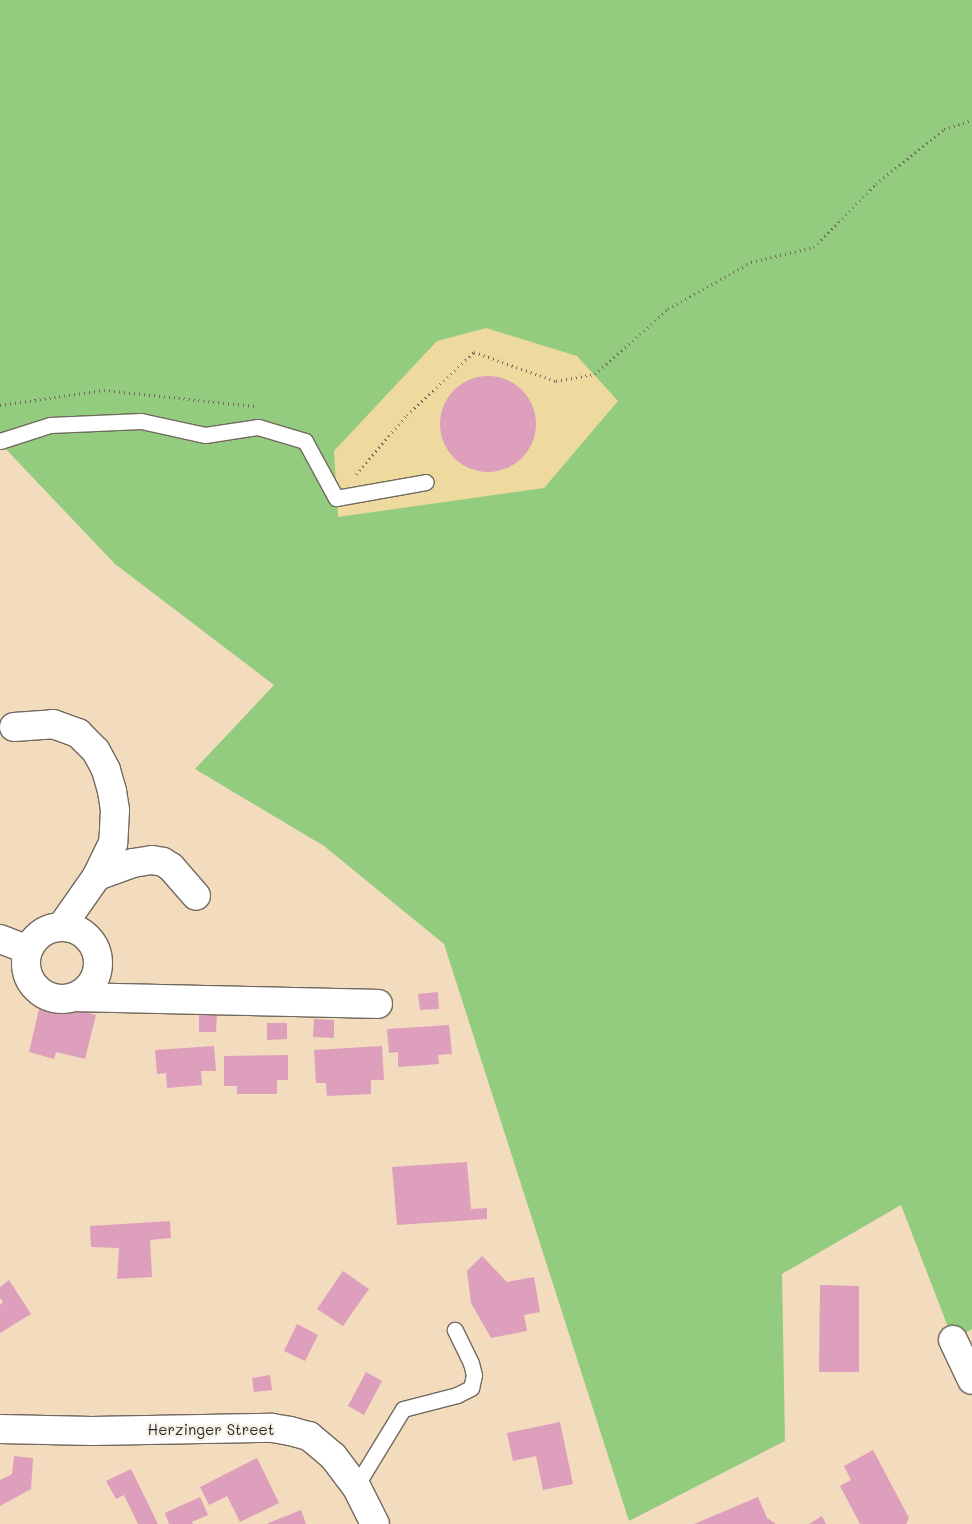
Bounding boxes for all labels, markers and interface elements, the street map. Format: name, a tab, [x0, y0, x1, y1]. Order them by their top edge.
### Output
street label: Herzinger Street	[148, 1421, 274, 1439]

